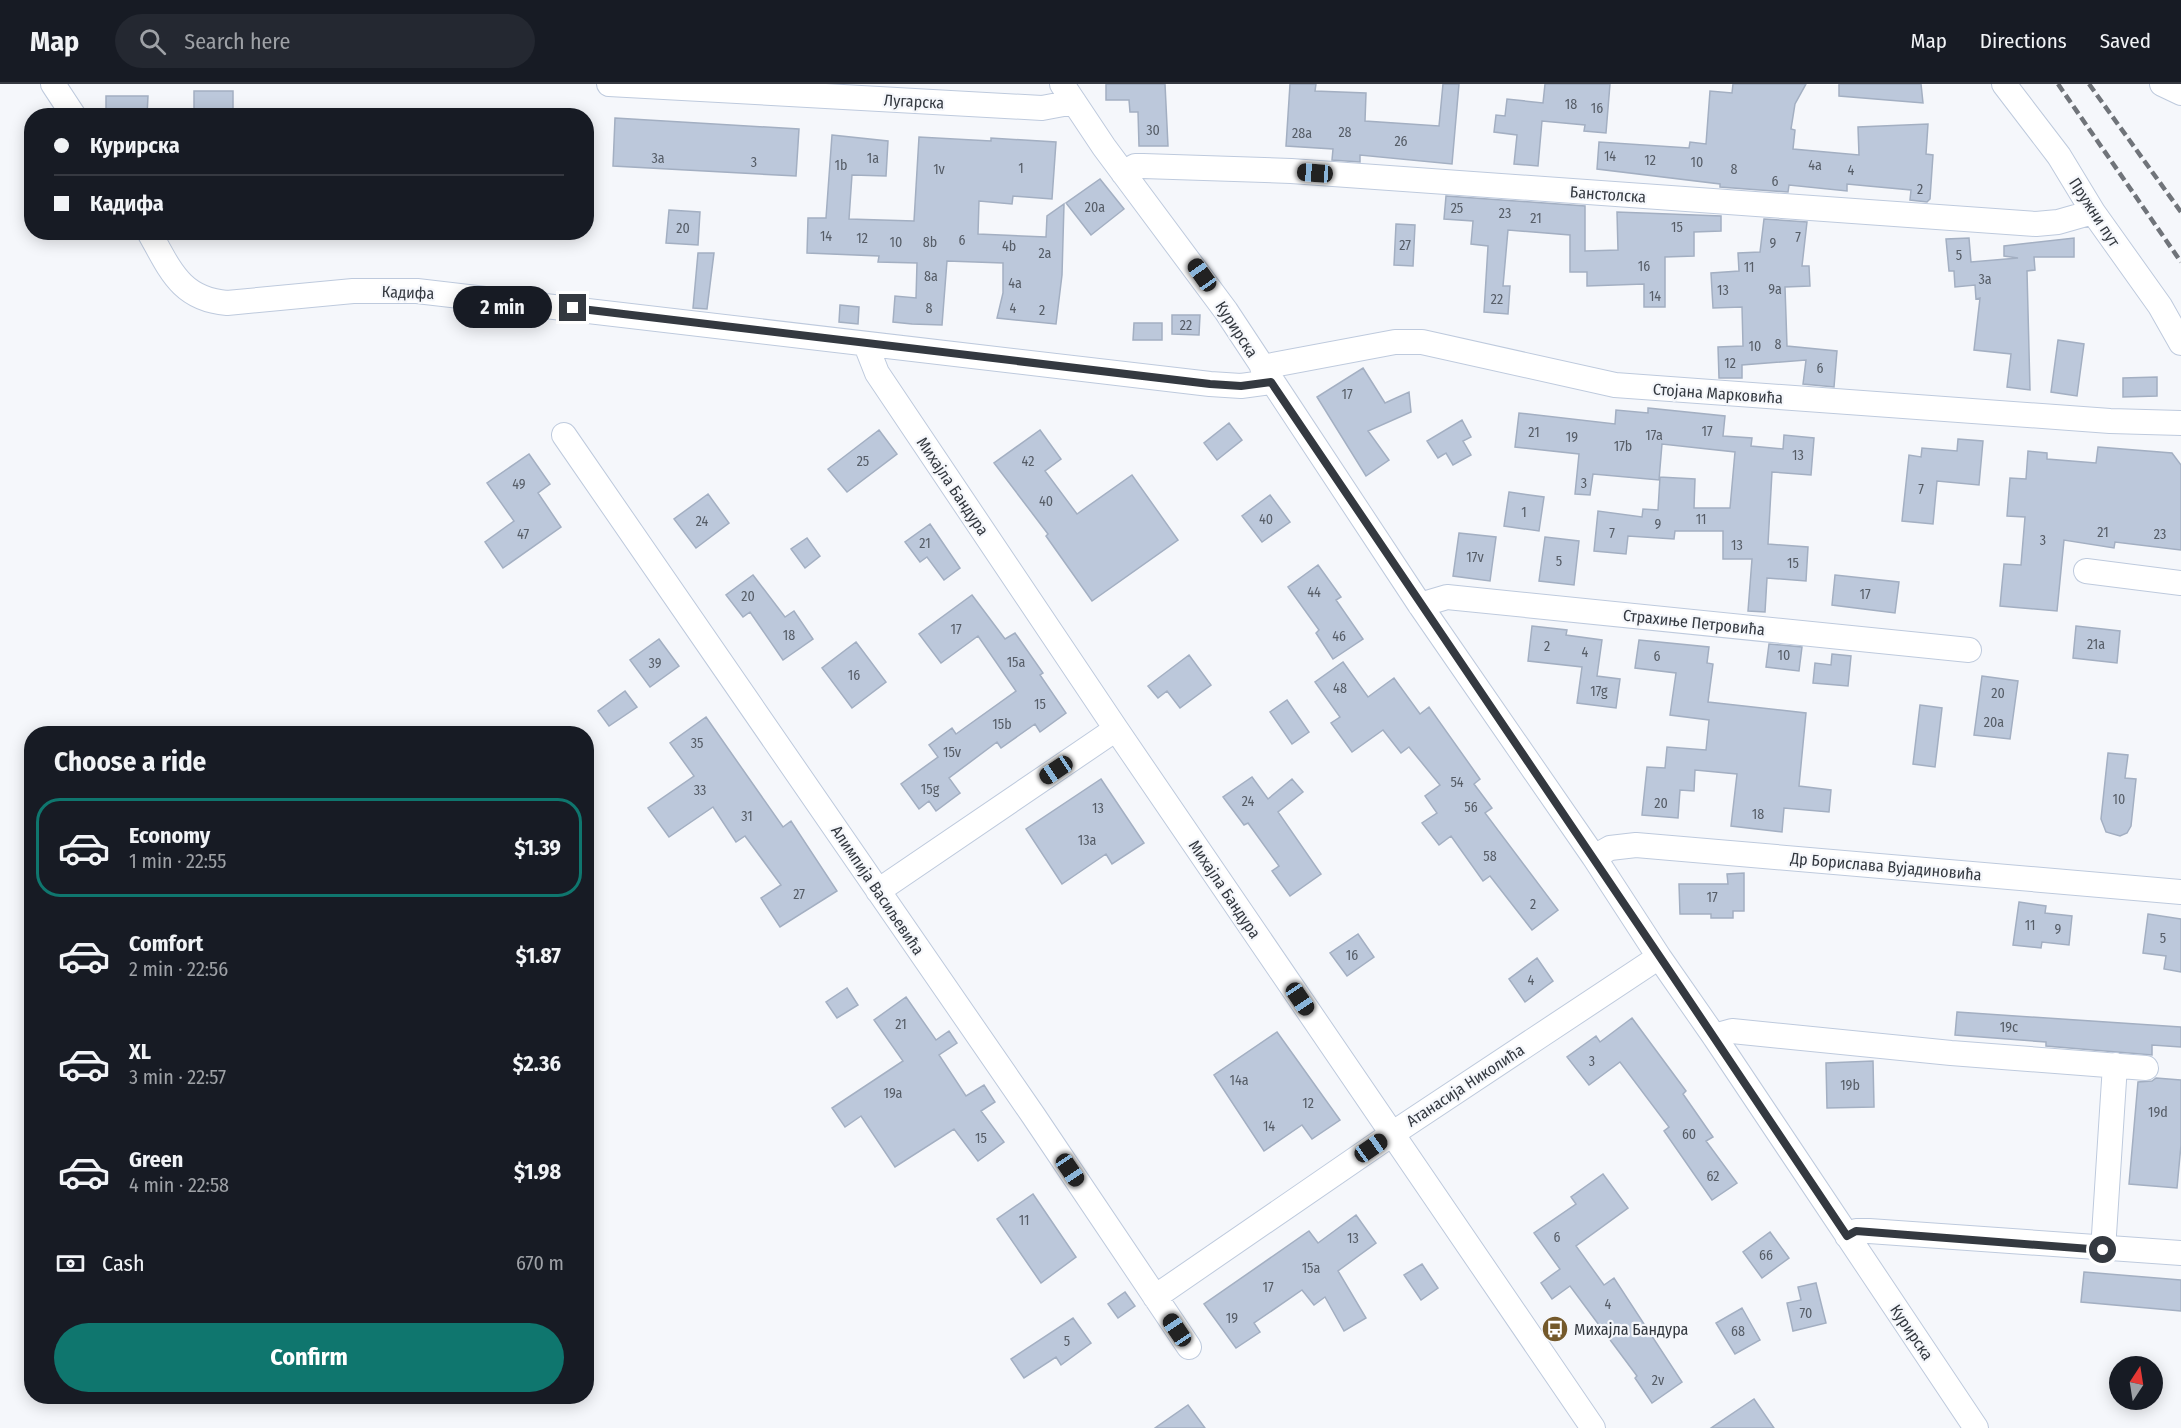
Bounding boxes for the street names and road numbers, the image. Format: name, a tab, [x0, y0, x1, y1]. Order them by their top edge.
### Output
street label: Лугарска	[883, 90, 945, 113]
street label: Пружни пут	[2065, 174, 2124, 251]
street label: Банстолска	[1569, 182, 1647, 207]
street label: Кадифа	[381, 282, 435, 303]
street label: Курирска	[1211, 298, 1262, 361]
street label: Стојана Марковића	[1652, 379, 1784, 408]
street label: Михајла Бандура	[913, 434, 993, 539]
street label: Страхиње Петровића	[1622, 606, 1766, 639]
street label: Алимпија Васиљевића	[827, 822, 928, 959]
street label: Михајла Бандура	[1185, 837, 1265, 942]
street label: Др Борислава Вујадиновића	[1789, 849, 1982, 884]
street label: Атанасија Николића	[1403, 1040, 1528, 1131]
street label: Курирска	[1886, 1301, 1937, 1364]

